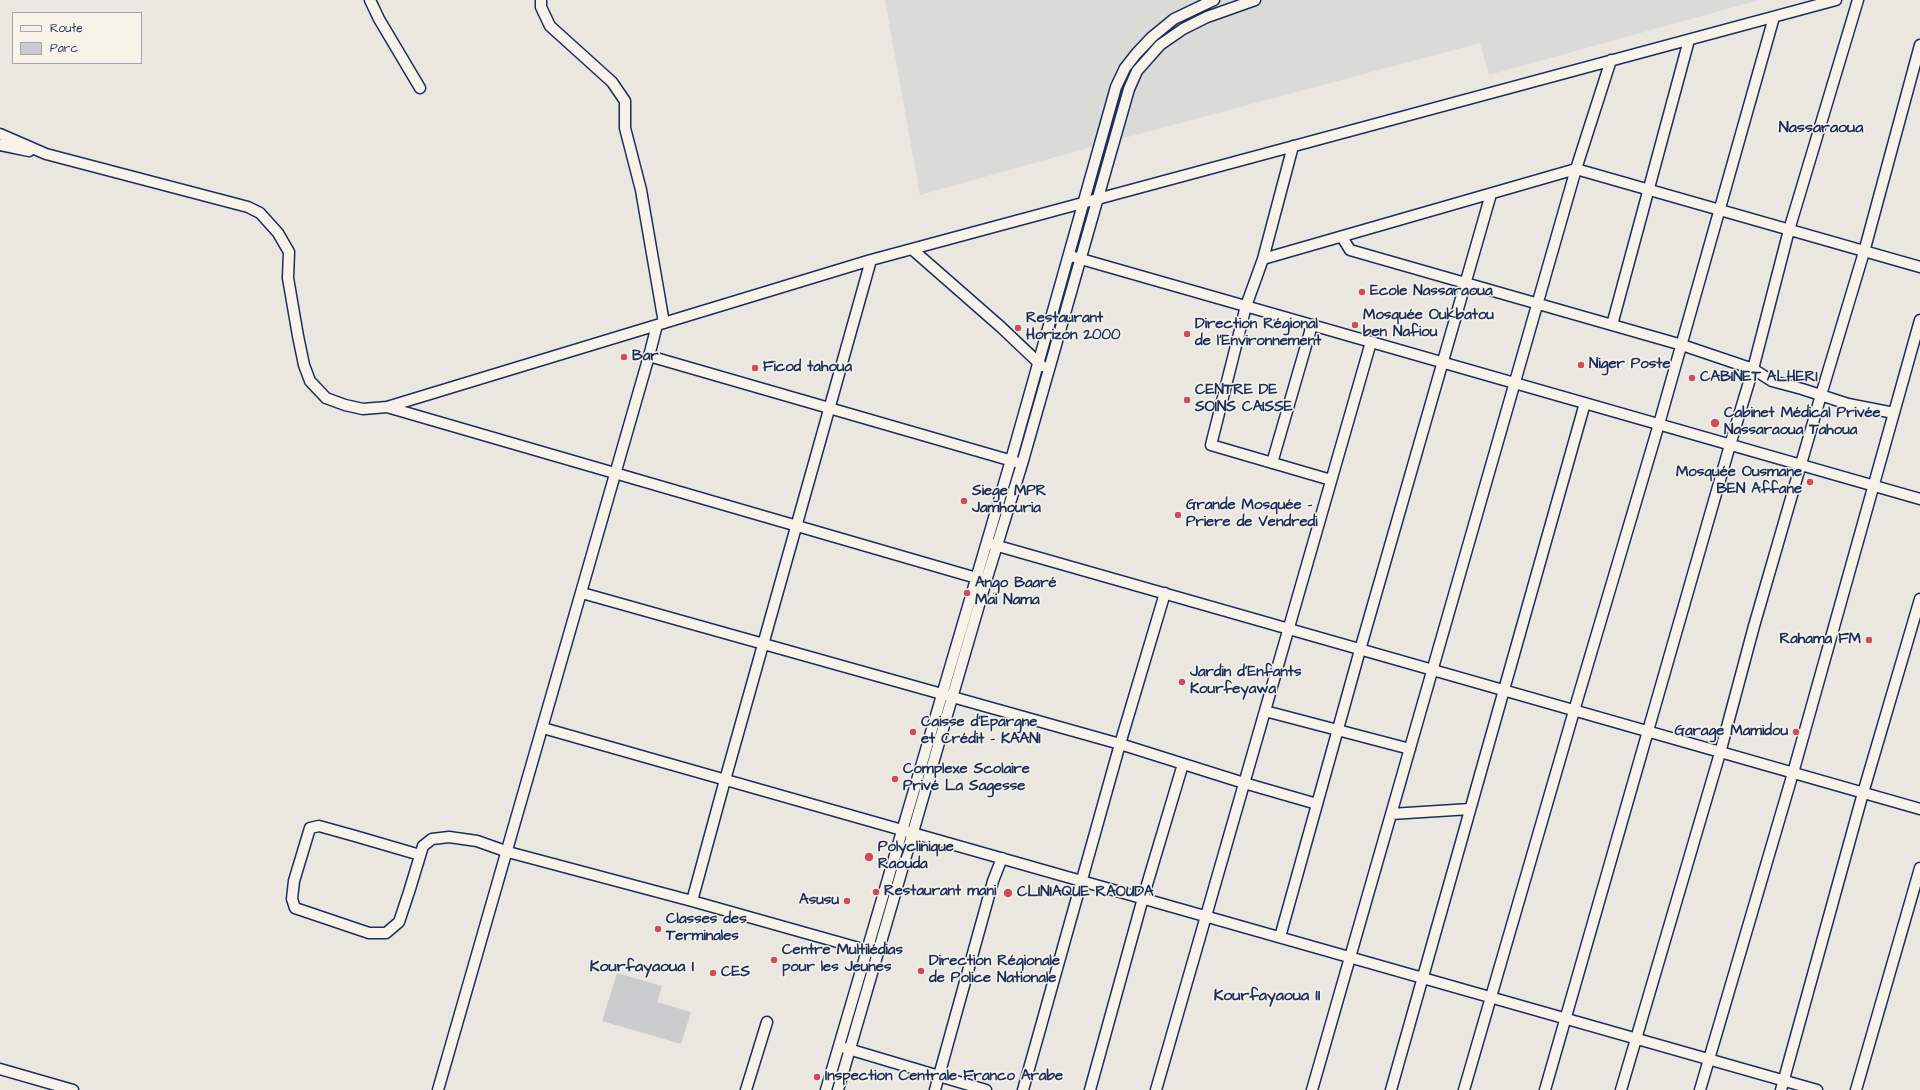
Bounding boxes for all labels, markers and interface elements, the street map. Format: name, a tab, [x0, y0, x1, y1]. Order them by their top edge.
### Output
legend	[12, 12, 142, 64]
text: Route	[50, 20, 83, 37]
text: Parc	[50, 40, 78, 57]
district label: Nassaraoua	[1779, 119, 1863, 139]
place label: Ecole Nassaraoua	[1370, 283, 1493, 301]
marker: Ecole Nassaraoua	[1357, 287, 1367, 297]
place label: Mosquée Oukbatou ben Nafiou	[1363, 307, 1494, 342]
place label: Restaurant Horizon 2000	[1026, 310, 1120, 345]
place label: Direction Régional de l'Environnement	[1195, 316, 1321, 351]
marker: Mosquée Oukbatou ben Nafiou	[1350, 320, 1360, 330]
marker: Restaurant Horizon 2000	[1013, 323, 1023, 333]
marker: Direction Régional de l'Environnement	[1182, 329, 1192, 339]
place label: Bar	[632, 348, 659, 366]
marker: Bar	[619, 352, 629, 362]
place label: Niger Poste	[1589, 356, 1671, 374]
place label: Ficod tahoua	[763, 359, 852, 377]
marker: Niger Poste	[1576, 360, 1586, 370]
marker: Ficod tahoua	[750, 363, 760, 373]
place label: CABINET ALHERI	[1700, 369, 1818, 387]
marker: CABINET ALHERI	[1687, 373, 1697, 383]
place label: CENTRE DE SOINS CAISSE	[1195, 382, 1293, 417]
marker: CENTRE DE SOINS CAISSE	[1182, 395, 1192, 405]
place label: Cabinet Médical Privée Nassaraoua Tahoua	[1724, 405, 1881, 440]
marker: Cabinet Médical Privée Nassaraoua Tahoua	[1709, 417, 1721, 429]
place label: Mosquée Ousmane BEN Affane	[1676, 464, 1802, 499]
marker: Mosquée Ousmane BEN Affane	[1805, 477, 1815, 487]
place label: Siege MPR Jamhouria	[972, 483, 1047, 518]
marker: Siege MPR Jamhouria	[959, 496, 969, 506]
place label: Grande Mosquée - Priere de Vendredi	[1186, 497, 1317, 532]
marker: Grande Mosquée - Priere de Vendredi	[1173, 510, 1183, 520]
place label: Ango Baaré Mai Nama	[975, 575, 1057, 610]
marker: Ango Baaré Mai Nama	[962, 588, 972, 598]
place label: Rahama FM	[1780, 631, 1861, 649]
marker: Rahama FM	[1864, 635, 1874, 645]
place label: Jardin d'Enfants Kourfeyawa	[1190, 664, 1301, 699]
marker: Jardin d'Enfants Kourfeyawa	[1177, 677, 1187, 687]
place label: Caisse d’Epargne et Crédit - KAANI	[921, 714, 1041, 749]
place label: Garage Mamidou	[1674, 723, 1788, 741]
marker: Caisse d’Epargne et Crédit - KAANI	[908, 727, 918, 737]
marker: Garage Mamidou	[1791, 727, 1801, 737]
place label: Complexe Scolaire Privé La Sagesse	[903, 761, 1030, 796]
marker: Complexe Scolaire Privé La Sagesse	[890, 774, 900, 784]
place label: Polyclinique Raouda	[878, 839, 954, 874]
marker: Polyclinique Raouda	[863, 851, 875, 863]
place label: Restaurant mani	[884, 883, 996, 901]
place label: CLINIAQUE RAOUDA	[1017, 884, 1154, 902]
marker: Restaurant mani	[871, 887, 881, 897]
marker: CLINIAQUE RAOUDA	[1002, 887, 1014, 899]
place label: Asusu	[799, 892, 839, 910]
marker: Asusu	[842, 896, 852, 906]
place label: Classes des Terminales	[666, 911, 747, 946]
marker: Classes des Terminales	[653, 924, 663, 934]
place label: Centre Multilédias pour les Jeunes	[782, 942, 903, 977]
place label: Direction Régionale de Police Nationale	[929, 953, 1060, 988]
marker: Centre Multilédias pour les Jeunes	[769, 955, 779, 965]
district label: Kourfayaoua I	[590, 958, 694, 978]
place label: CES	[721, 964, 750, 982]
marker: Direction Régionale de Police Nationale	[916, 966, 926, 976]
marker: CES	[708, 968, 718, 978]
district label: Kourfayaoua II	[1214, 987, 1320, 1007]
place label: Inspection Centrale Franco Arabe	[825, 1068, 1063, 1086]
marker: Inspection Centrale Franco Arabe	[812, 1072, 822, 1082]

